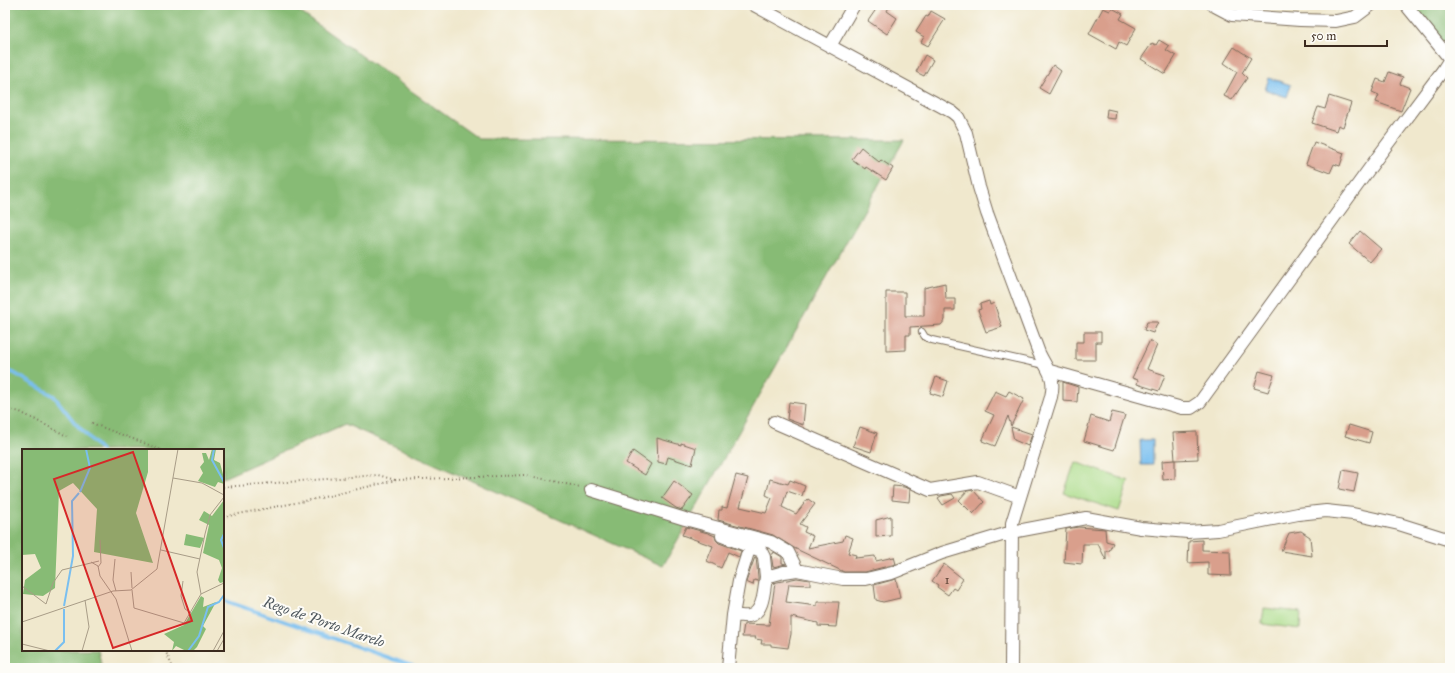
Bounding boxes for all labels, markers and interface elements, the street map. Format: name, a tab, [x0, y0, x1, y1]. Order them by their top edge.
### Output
scale bar	[1305, 22, 1387, 48]
text: 50 m	[1311, 29, 1336, 43]
inset map	[22, 449, 224, 651]
house number: 1	[945, 573, 950, 587]
water label: Rego de Porto Marelo	[260, 592, 387, 651]

